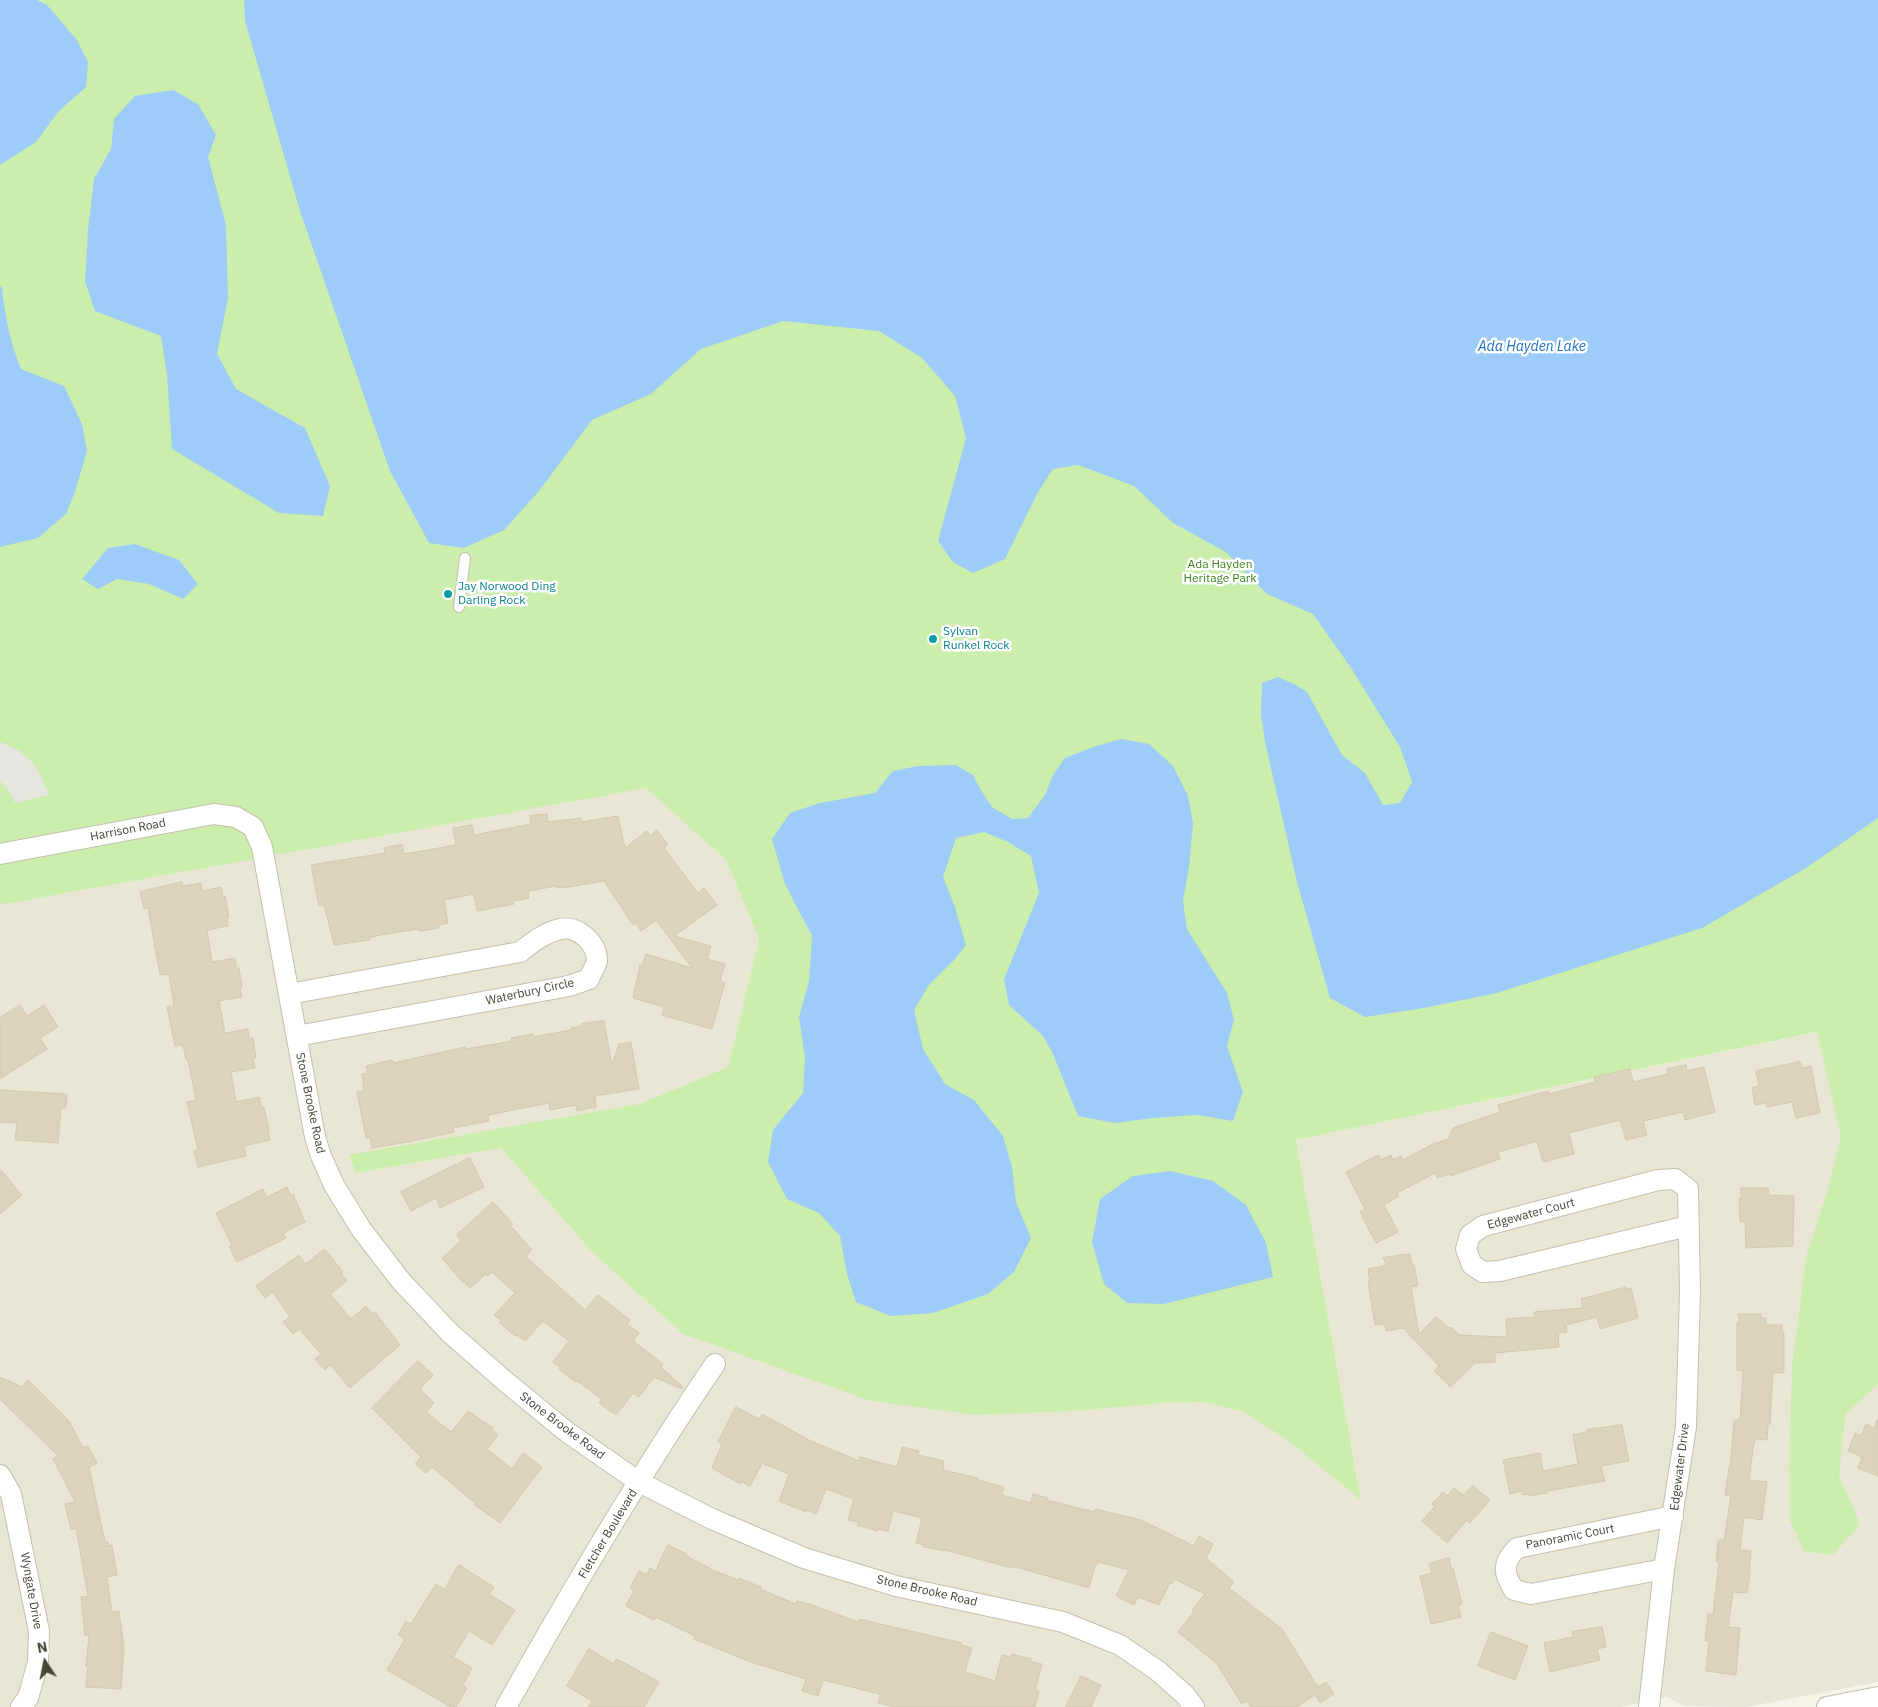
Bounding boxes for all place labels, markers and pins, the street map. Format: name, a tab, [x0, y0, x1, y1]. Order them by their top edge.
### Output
place label: Jay Norwood Ding Darling Rock	[458, 580, 556, 608]
marker: Jay Norwood Ding Darling Rock	[442, 588, 454, 600]
place label: Sylvan Runkel Rock	[943, 625, 1010, 653]
marker: Sylvan Runkel Rock	[927, 633, 939, 645]

